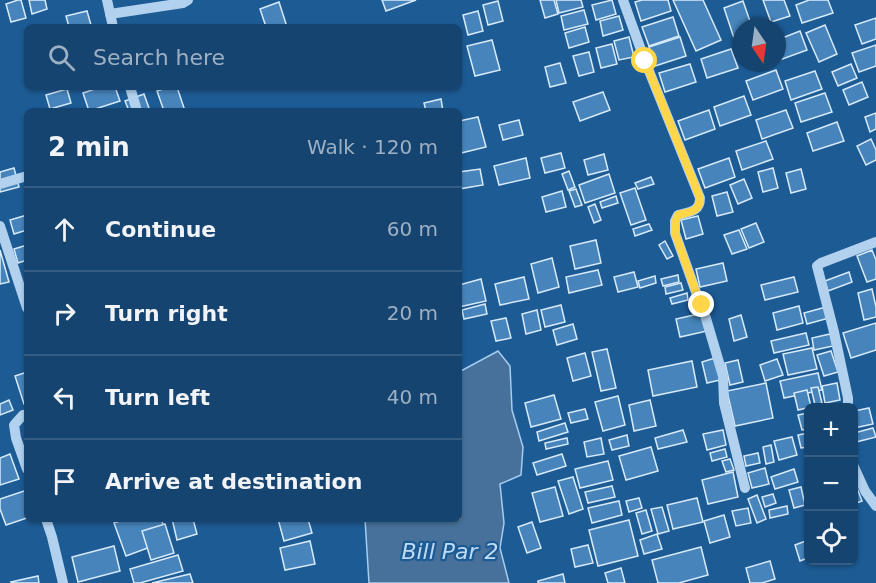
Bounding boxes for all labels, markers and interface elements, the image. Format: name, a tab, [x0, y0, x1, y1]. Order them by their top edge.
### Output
north arrow	[732, 18, 786, 72]
search box	[24, 24, 462, 90]
icon: search	[45, 41, 78, 74]
text: Search here	[93, 45, 225, 70]
route start	[631, 47, 657, 73]
text: 2 min	[48, 132, 130, 162]
text: Walk · 120 m	[307, 135, 438, 159]
icon: ahead	[48, 213, 81, 246]
text: Continue	[105, 217, 216, 242]
text: 60 m	[387, 217, 438, 241]
route end	[688, 291, 714, 317]
icon: right	[48, 297, 81, 330]
text: Turn right	[105, 301, 228, 326]
text: 20 m	[387, 301, 438, 325]
icon: left	[48, 381, 81, 414]
text: Turn left	[105, 385, 210, 410]
text: 40 m	[387, 385, 438, 409]
map controls	[804, 403, 858, 565]
button: +	[804, 403, 858, 457]
button: −	[804, 457, 858, 511]
icon: arrive	[48, 465, 81, 498]
text: Arrive at destination	[105, 469, 362, 494]
button: locate	[804, 511, 858, 565]
water label: Bill Par 2	[401, 539, 499, 564]

